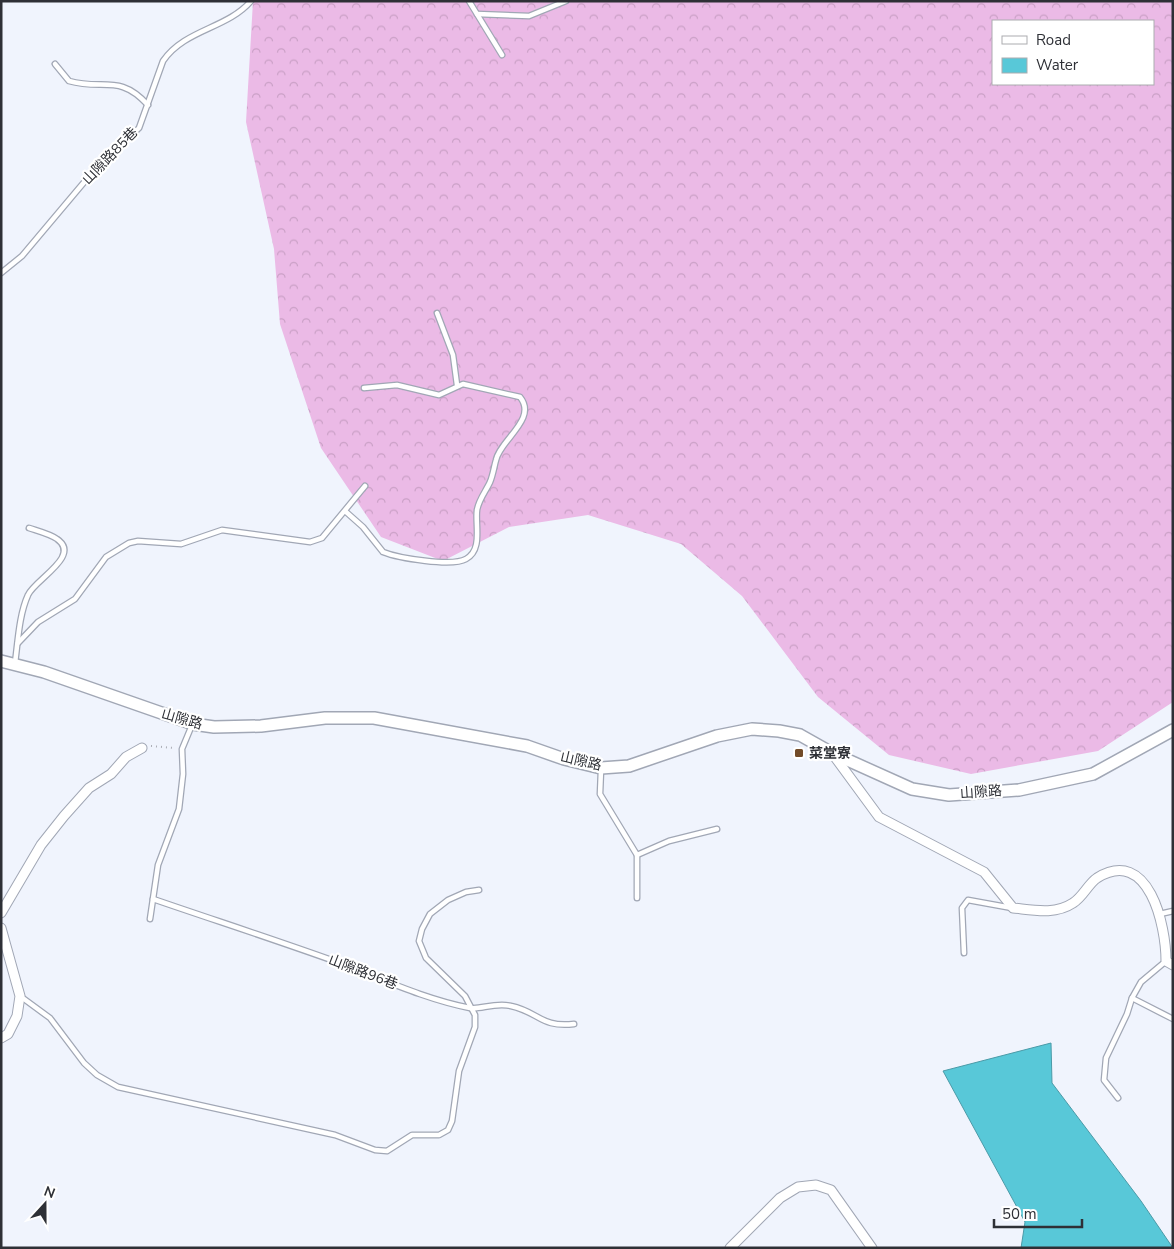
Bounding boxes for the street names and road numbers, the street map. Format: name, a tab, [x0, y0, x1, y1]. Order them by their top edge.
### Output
street label: 山隙路85巷	[78, 123, 142, 189]
street label: 山隙路	[159, 704, 205, 734]
street label: 山隙路	[558, 747, 604, 775]
street label: 山隙路	[959, 781, 1003, 803]
street label: 山隙路96巷	[326, 950, 400, 994]

